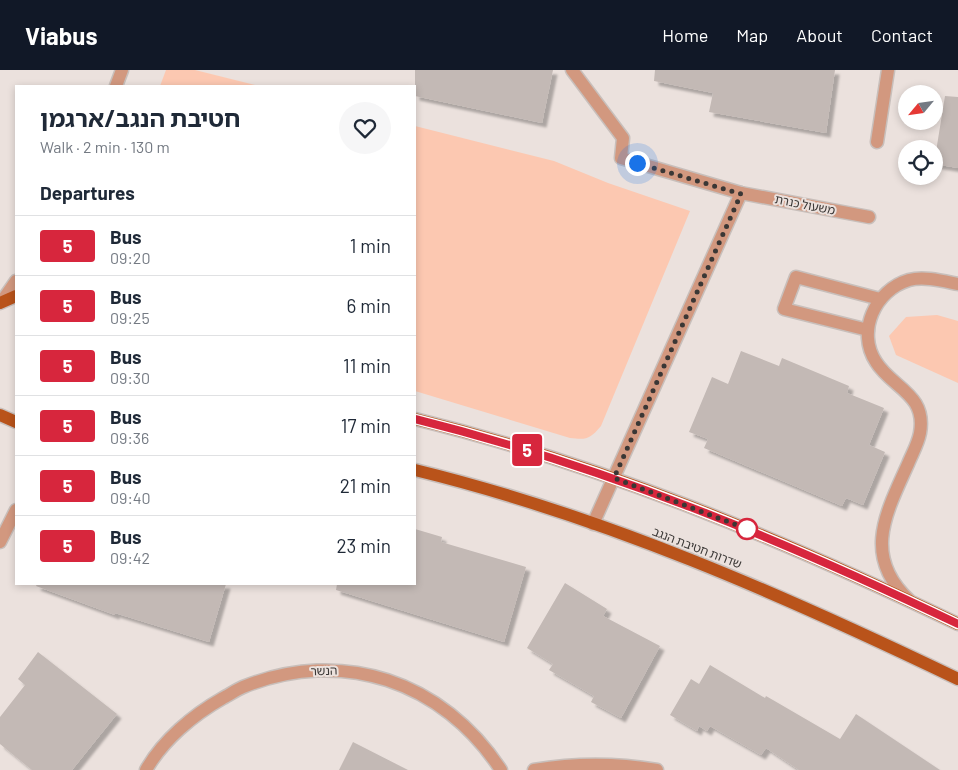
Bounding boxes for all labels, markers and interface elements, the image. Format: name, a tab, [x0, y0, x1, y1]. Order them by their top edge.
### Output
text: Viabus	[25, 21, 97, 50]
text: Home	[662, 24, 708, 46]
text: Map	[736, 24, 768, 46]
text: About	[796, 24, 843, 46]
text: Contact	[871, 24, 933, 46]
north arrow	[898, 85, 942, 130]
map controls	[898, 85, 943, 185]
button: heart	[339, 102, 391, 154]
text: חטיבת הנגב/ארגמן	[40, 103, 241, 132]
text: Walk · 2 min · 130 m	[40, 137, 170, 156]
button: locate	[898, 140, 943, 185]
your location	[625, 151, 650, 176]
text: Departures	[40, 181, 135, 204]
street label: משעול כנרת	[774, 191, 837, 217]
text: Bus	[110, 225, 142, 248]
text: 1 min	[350, 234, 391, 257]
text: 5	[63, 235, 72, 257]
text: 09:20	[110, 248, 150, 267]
text: Bus	[110, 285, 142, 308]
text: 6 min	[347, 294, 391, 317]
text: 5	[63, 295, 72, 317]
text: 09:25	[110, 308, 150, 327]
text: Bus	[110, 345, 142, 368]
text: 11 min	[343, 354, 391, 377]
text: 5	[63, 355, 72, 377]
text: 09:30	[110, 368, 150, 387]
text: Bus	[110, 405, 142, 428]
text: 17 min	[341, 414, 391, 437]
text: 5	[63, 415, 72, 437]
text: 09:36	[110, 428, 149, 447]
line badge: 5	[511, 434, 543, 466]
text: 5	[522, 439, 532, 461]
text: Bus	[110, 465, 142, 488]
text: 21 min	[340, 474, 391, 497]
text: 5	[63, 475, 72, 497]
text: 09:40	[110, 488, 151, 507]
unlabelled marker	[736, 518, 758, 540]
street label: שדרות חטיבת הנגב	[651, 524, 744, 571]
text: Bus	[110, 525, 142, 548]
text: 23 min	[337, 534, 391, 557]
text: 5	[63, 535, 72, 557]
text: 09:42	[110, 548, 150, 567]
street label: הנשר	[310, 663, 338, 677]

